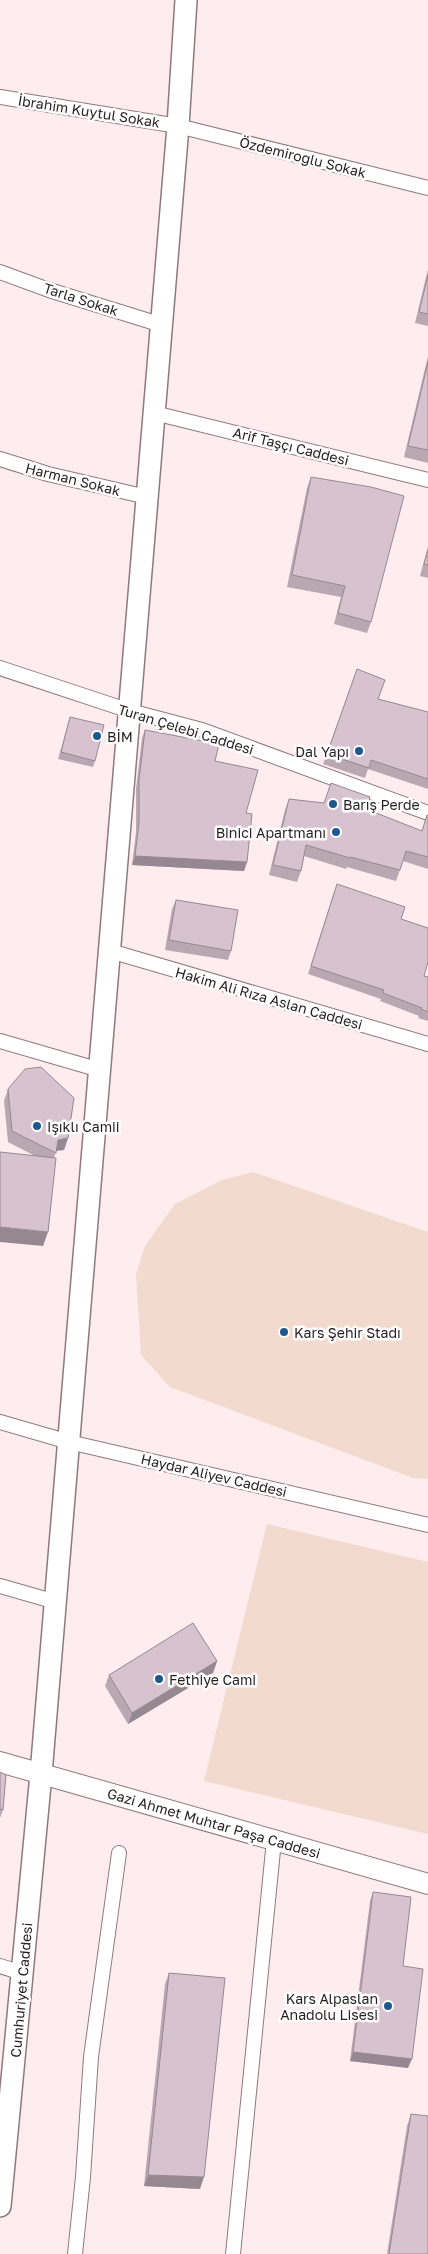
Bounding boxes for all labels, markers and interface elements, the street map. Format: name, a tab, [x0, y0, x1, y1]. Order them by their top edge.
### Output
street label: İbrahim Kuytul Sokak	[17, 91, 161, 131]
street label: Özdemiroğlu Sokak	[238, 133, 368, 181]
street label: Tarla Sokak	[41, 279, 121, 319]
street label: Arif Taşçı Caddesi	[231, 423, 351, 469]
street label: Harman Sokak	[24, 459, 122, 499]
street label: Turan Çelebi Caddesi	[116, 700, 256, 758]
place label: BİM	[107, 728, 133, 745]
marker: BİM	[91, 730, 103, 742]
place label: Dal Yapı	[295, 743, 349, 760]
marker: Dal Yapı	[353, 745, 365, 757]
place label: Barış Perde	[343, 796, 420, 813]
marker: Barış Perde	[327, 798, 339, 810]
place label: Binici Apartmanı	[216, 824, 326, 841]
marker: Binici Apartmanı	[330, 826, 342, 838]
street label: Hakim Ali Rıza Aslan Caddesi	[173, 963, 365, 1033]
place label: Işıklı Camii	[47, 1118, 120, 1135]
marker: Işıklı Camii	[31, 1120, 43, 1132]
place label: Kars Şehir Stadı	[294, 1324, 401, 1341]
marker: Kars Şehir Stadı	[278, 1326, 290, 1338]
street label: Haydar Aliyev Caddesi	[139, 1450, 289, 1500]
place label: Fethiye Cami	[169, 1671, 256, 1688]
marker: Fethiye Cami	[153, 1673, 165, 1685]
street label: Gazi Ahmet Muhtar Paşa Caddesi	[105, 1784, 323, 1862]
street label: Cumhuriyet Caddesi	[7, 1922, 35, 2058]
place label: Kars Alpaslan Anadolu Lisesi	[280, 1990, 378, 2023]
marker: Kars Alpaslan Anadolu Lisesi	[382, 2000, 394, 2012]

